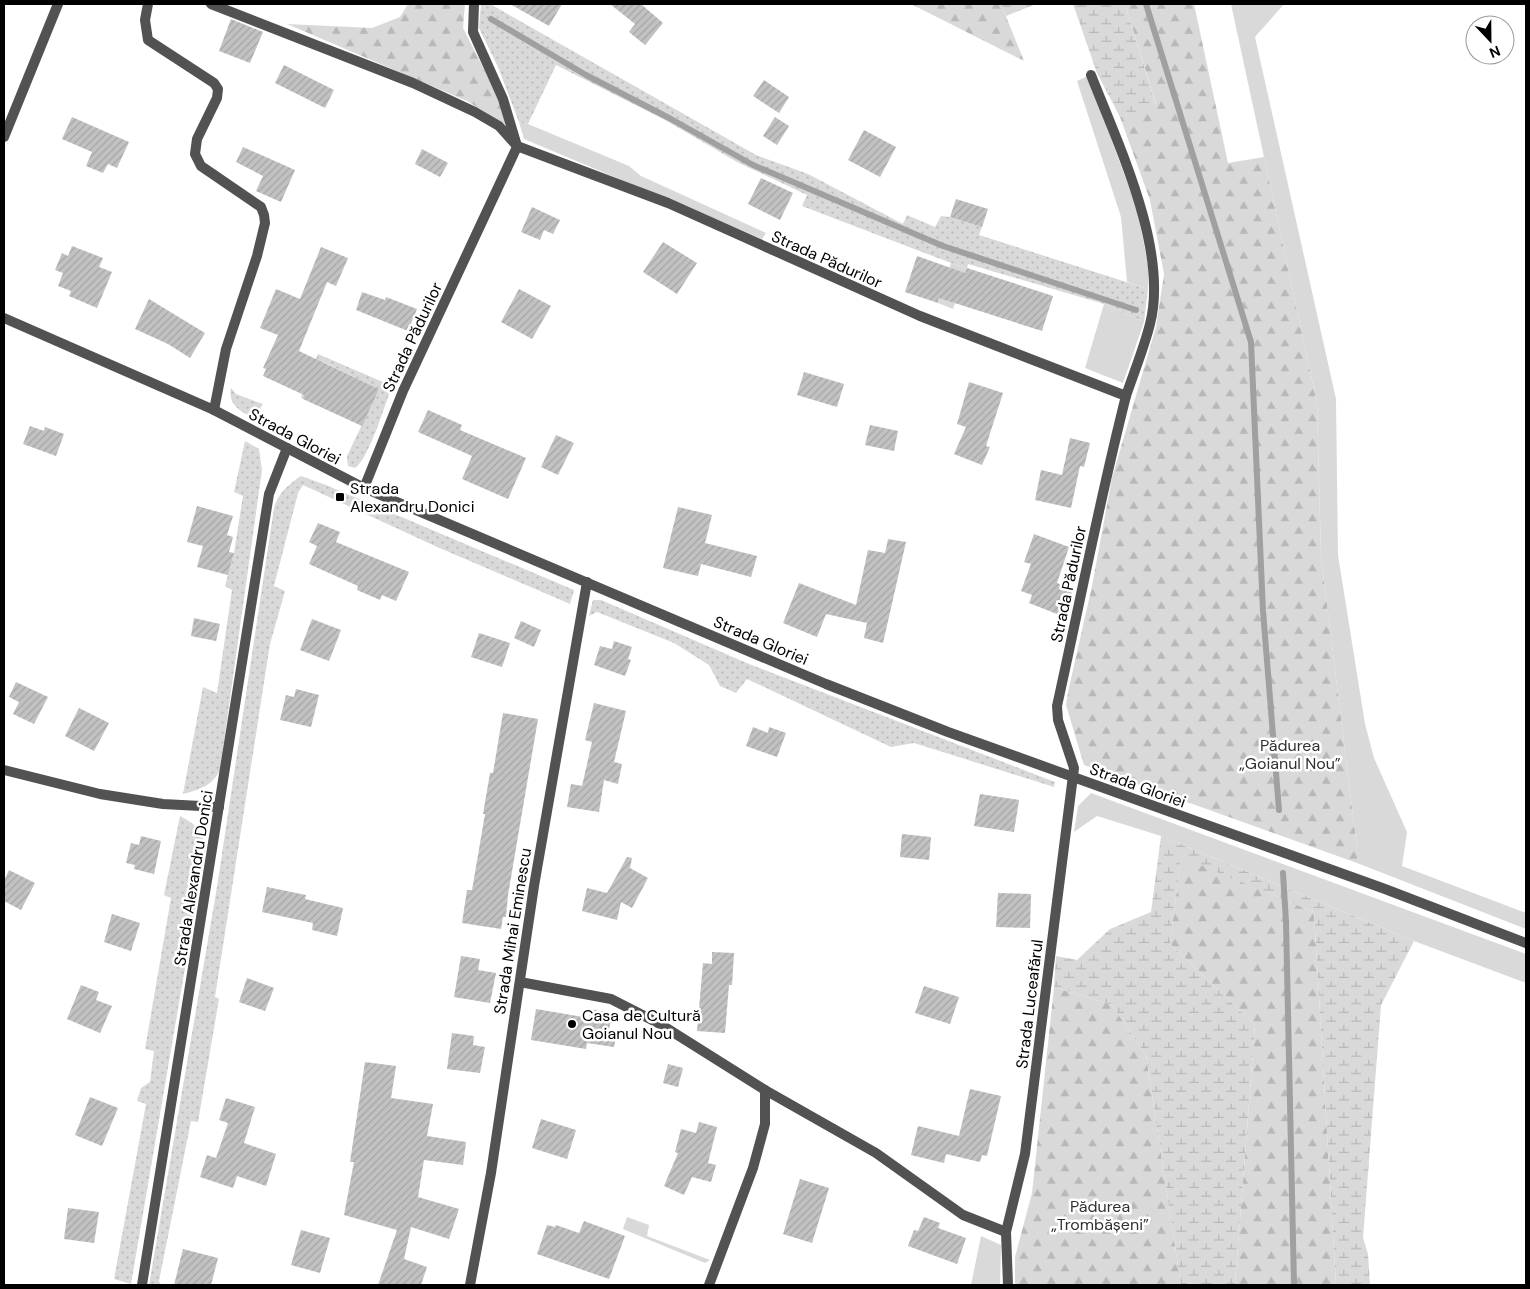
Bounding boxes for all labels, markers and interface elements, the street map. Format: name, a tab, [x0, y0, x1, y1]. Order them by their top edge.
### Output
north arrow	[1465, 15, 1515, 65]
text: N	[1487, 42, 1503, 62]
street label: Strada Pădurilor	[768, 226, 885, 293]
street label: Strada Pădurilor	[378, 279, 447, 395]
street label: Strada Gloriei	[245, 403, 344, 469]
place label: Strada Alexandru Donici	[350, 478, 475, 517]
marker: Strada Alexandru Donici	[334, 491, 346, 503]
street label: Strada Pădurilor	[1046, 524, 1091, 644]
street label: Strada Gloriei	[710, 611, 811, 670]
park label: Pădurea „Goianul Nou”	[1239, 735, 1341, 774]
street label: Strada Gloriei	[1087, 758, 1189, 813]
street label: Strada Alexandru Donici	[169, 789, 218, 968]
street label: Strada Mihai Eminescu	[489, 846, 536, 1016]
street label: Strada Luceafărul	[1011, 938, 1048, 1070]
place label: Casa de Cultură Goianul Nou	[582, 1005, 701, 1044]
marker: Casa de Cultură Goianul Nou	[566, 1018, 578, 1030]
park label: Pădurea „Trombășeni”	[1051, 1196, 1149, 1235]

